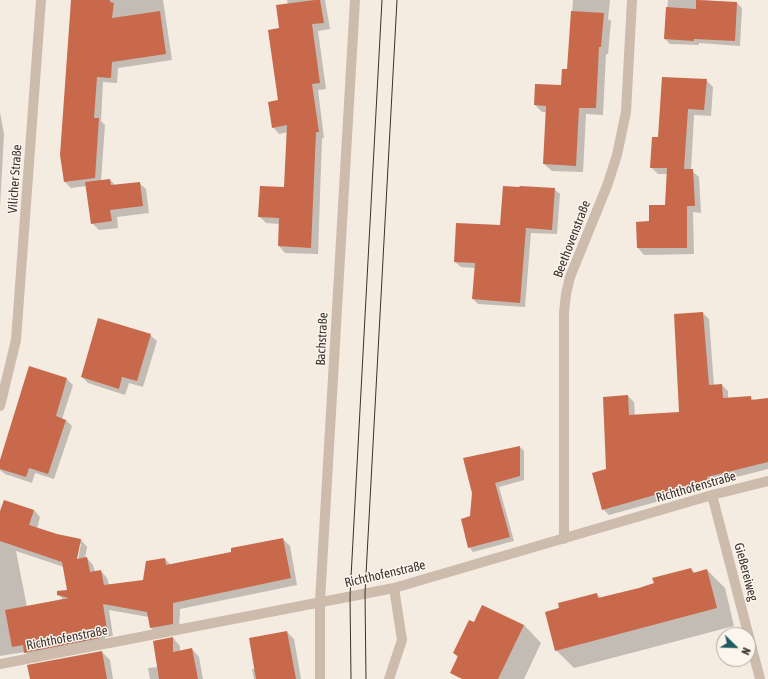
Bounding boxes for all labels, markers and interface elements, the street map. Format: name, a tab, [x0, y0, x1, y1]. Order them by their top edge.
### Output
street label: Vilicher Straße	[5, 144, 25, 214]
street label: Beethovenstraße	[550, 198, 594, 280]
street label: Bachstraße	[313, 312, 331, 366]
street label: Richthofenstraße	[654, 468, 738, 506]
street label: Gießereiweg	[731, 541, 761, 603]
street label: Richthofenstraße	[343, 557, 427, 591]
street label: Richthofenstraße	[25, 622, 109, 654]
north arrow	[716, 627, 756, 667]
text: N	[739, 646, 753, 657]

